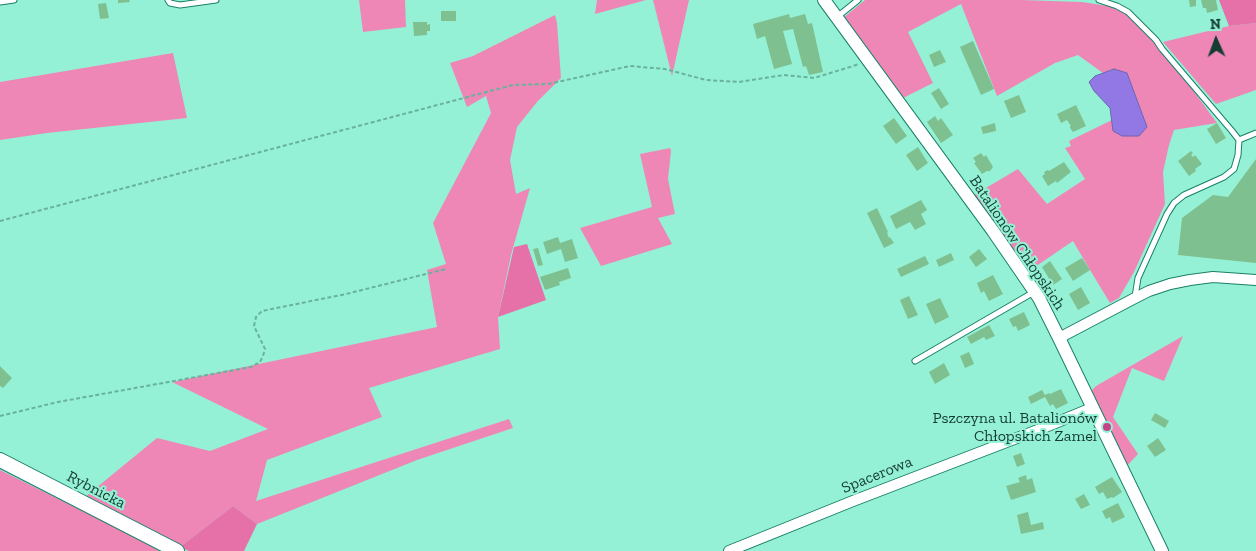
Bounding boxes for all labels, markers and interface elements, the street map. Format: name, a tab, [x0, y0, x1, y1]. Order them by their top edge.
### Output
north arrow	[1191, 15, 1241, 65]
text: N	[1210, 16, 1221, 33]
street label: Batalionów Chłopskich	[965, 172, 1069, 314]
place label: Pszczyna ul. Batalionów Chłopskich Zamel	[932, 408, 1097, 446]
marker: Pszczyna ul. Batalionów Chłopskich Zamel	[1101, 421, 1113, 433]
street label: Spacerowa	[839, 452, 915, 498]
street label: Rybnicka	[63, 467, 129, 513]

